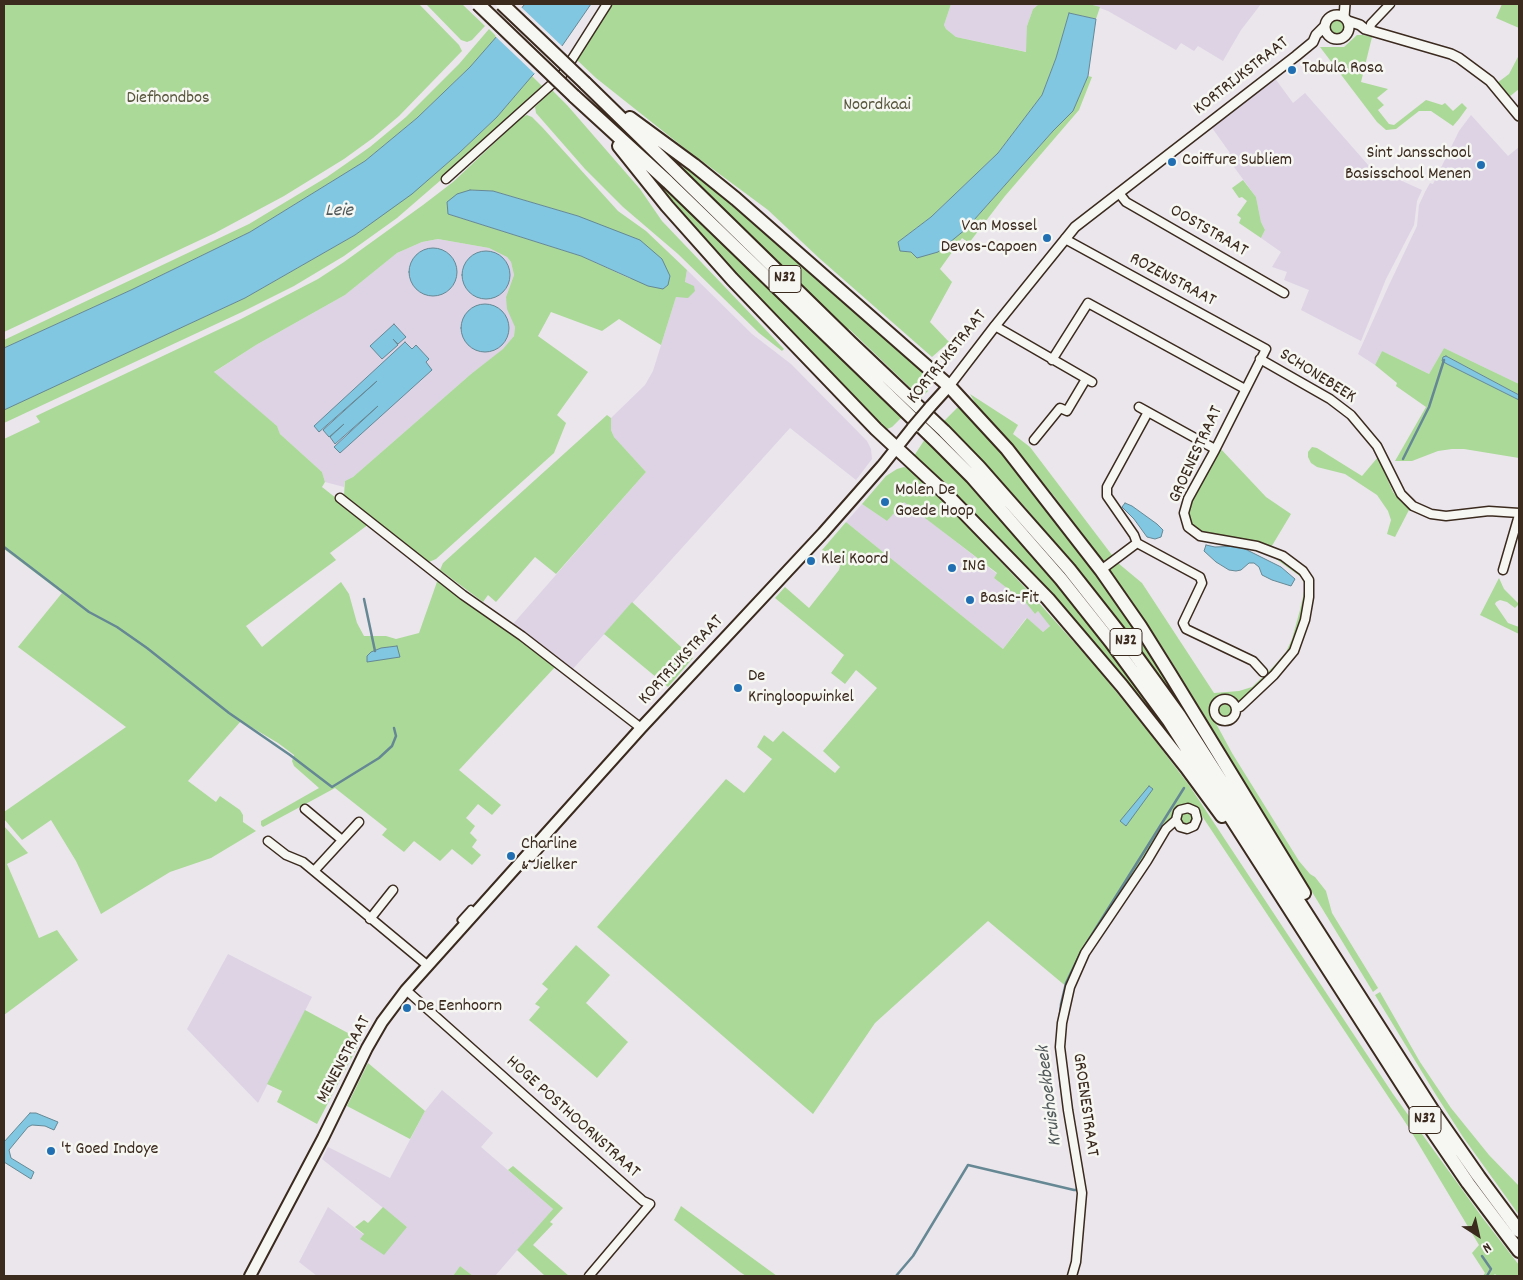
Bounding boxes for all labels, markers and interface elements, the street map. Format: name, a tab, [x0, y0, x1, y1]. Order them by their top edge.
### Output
street label: KORTRIJKSTRAAT	[1190, 33, 1294, 121]
place label: Tabula Rosa	[1302, 59, 1383, 81]
marker: Tabula Rosa	[1286, 64, 1298, 76]
park label: Diefhondbos	[126, 89, 210, 111]
park label: Noordkaai	[843, 96, 911, 118]
place label: Sint Jansschool Basisschool Menen	[1345, 144, 1471, 186]
place label: Coiffure Subliem	[1182, 151, 1292, 173]
marker: Coiffure Subliem	[1166, 156, 1178, 168]
marker: Sint Jansschool Basisschool Menen	[1475, 159, 1487, 171]
water label: Leie	[325, 201, 353, 223]
street label: OOSTSTRAAT	[1165, 201, 1251, 263]
place label: Van Mossel Devos-Capoen	[941, 217, 1037, 260]
marker: Van Mossel Devos-Capoen	[1041, 232, 1053, 244]
street label: ROZENSTRAAT	[1125, 249, 1219, 313]
road number: N32	[769, 266, 801, 292]
street label: KORTRIJKSTRAAT	[904, 307, 992, 409]
street label: SCHONEBEEK	[1275, 345, 1359, 409]
street label: GROENESTRAAT	[1165, 403, 1229, 507]
place label: Molen De Goede Hoop	[895, 481, 974, 524]
marker: Molen De Goede Hoop	[879, 496, 891, 508]
place label: Klei Koord	[821, 550, 888, 572]
marker: Klei Koord	[805, 555, 817, 567]
place label: ING	[962, 557, 986, 579]
marker: ING	[946, 562, 958, 574]
place label: Basic-Fit	[980, 589, 1039, 611]
marker: Basic-Fit	[964, 594, 976, 606]
street label: KORTRIJKSTRAAT	[635, 612, 729, 710]
road number: N32	[1110, 628, 1142, 656]
place label: De Kringloopwinkel	[748, 667, 854, 710]
marker: De Kringloopwinkel	[732, 682, 744, 694]
place label: Charline & Jielker	[521, 835, 577, 878]
marker: Charline & Jielker	[505, 850, 517, 862]
place label: De Eenhoorn	[417, 997, 502, 1019]
marker: De Eenhoorn	[401, 1002, 413, 1014]
street label: MENENSTRAAT	[313, 1013, 377, 1107]
water label: Kruishoekbeek	[1033, 1044, 1069, 1148]
street label: HOGE POSTHOORNSTRAAT	[501, 1052, 643, 1184]
street label: GROENESTRAAT	[1066, 1052, 1102, 1158]
road number: N32	[1409, 1106, 1441, 1134]
place label: 't Goed Indoye	[61, 1140, 158, 1162]
marker: 't Goed Indoye	[45, 1145, 57, 1157]
north arrow	[1453, 1210, 1503, 1260]
text: N	[1478, 1237, 1495, 1257]

